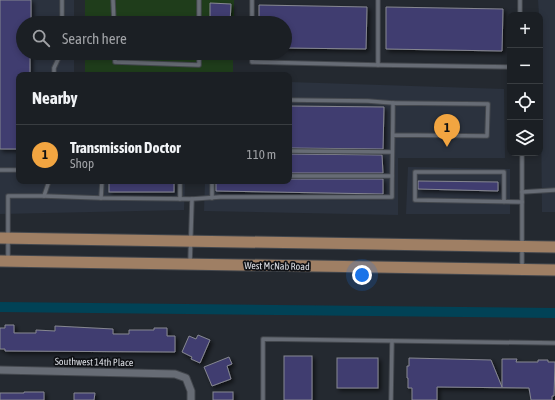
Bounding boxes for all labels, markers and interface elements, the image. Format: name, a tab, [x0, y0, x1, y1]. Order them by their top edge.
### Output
map controls	[507, 12, 543, 156]
button: +	[507, 12, 543, 48]
search box	[16, 16, 292, 60]
icon: search	[30, 27, 52, 49]
text: Search here	[62, 30, 127, 47]
button: −	[507, 48, 543, 84]
button: locate	[507, 84, 543, 120]
text: Nearby	[32, 88, 78, 108]
pin: 1	[434, 114, 460, 147]
button: layers	[507, 120, 543, 156]
text: Transmission Doctor	[70, 139, 181, 156]
text: 1	[42, 147, 48, 162]
text: 110 m	[247, 147, 276, 162]
text: Shop	[70, 156, 94, 171]
street label: West McNab Road	[244, 260, 310, 272]
your location	[352, 265, 372, 285]
street label: Southwest 14th Place	[55, 356, 134, 368]

